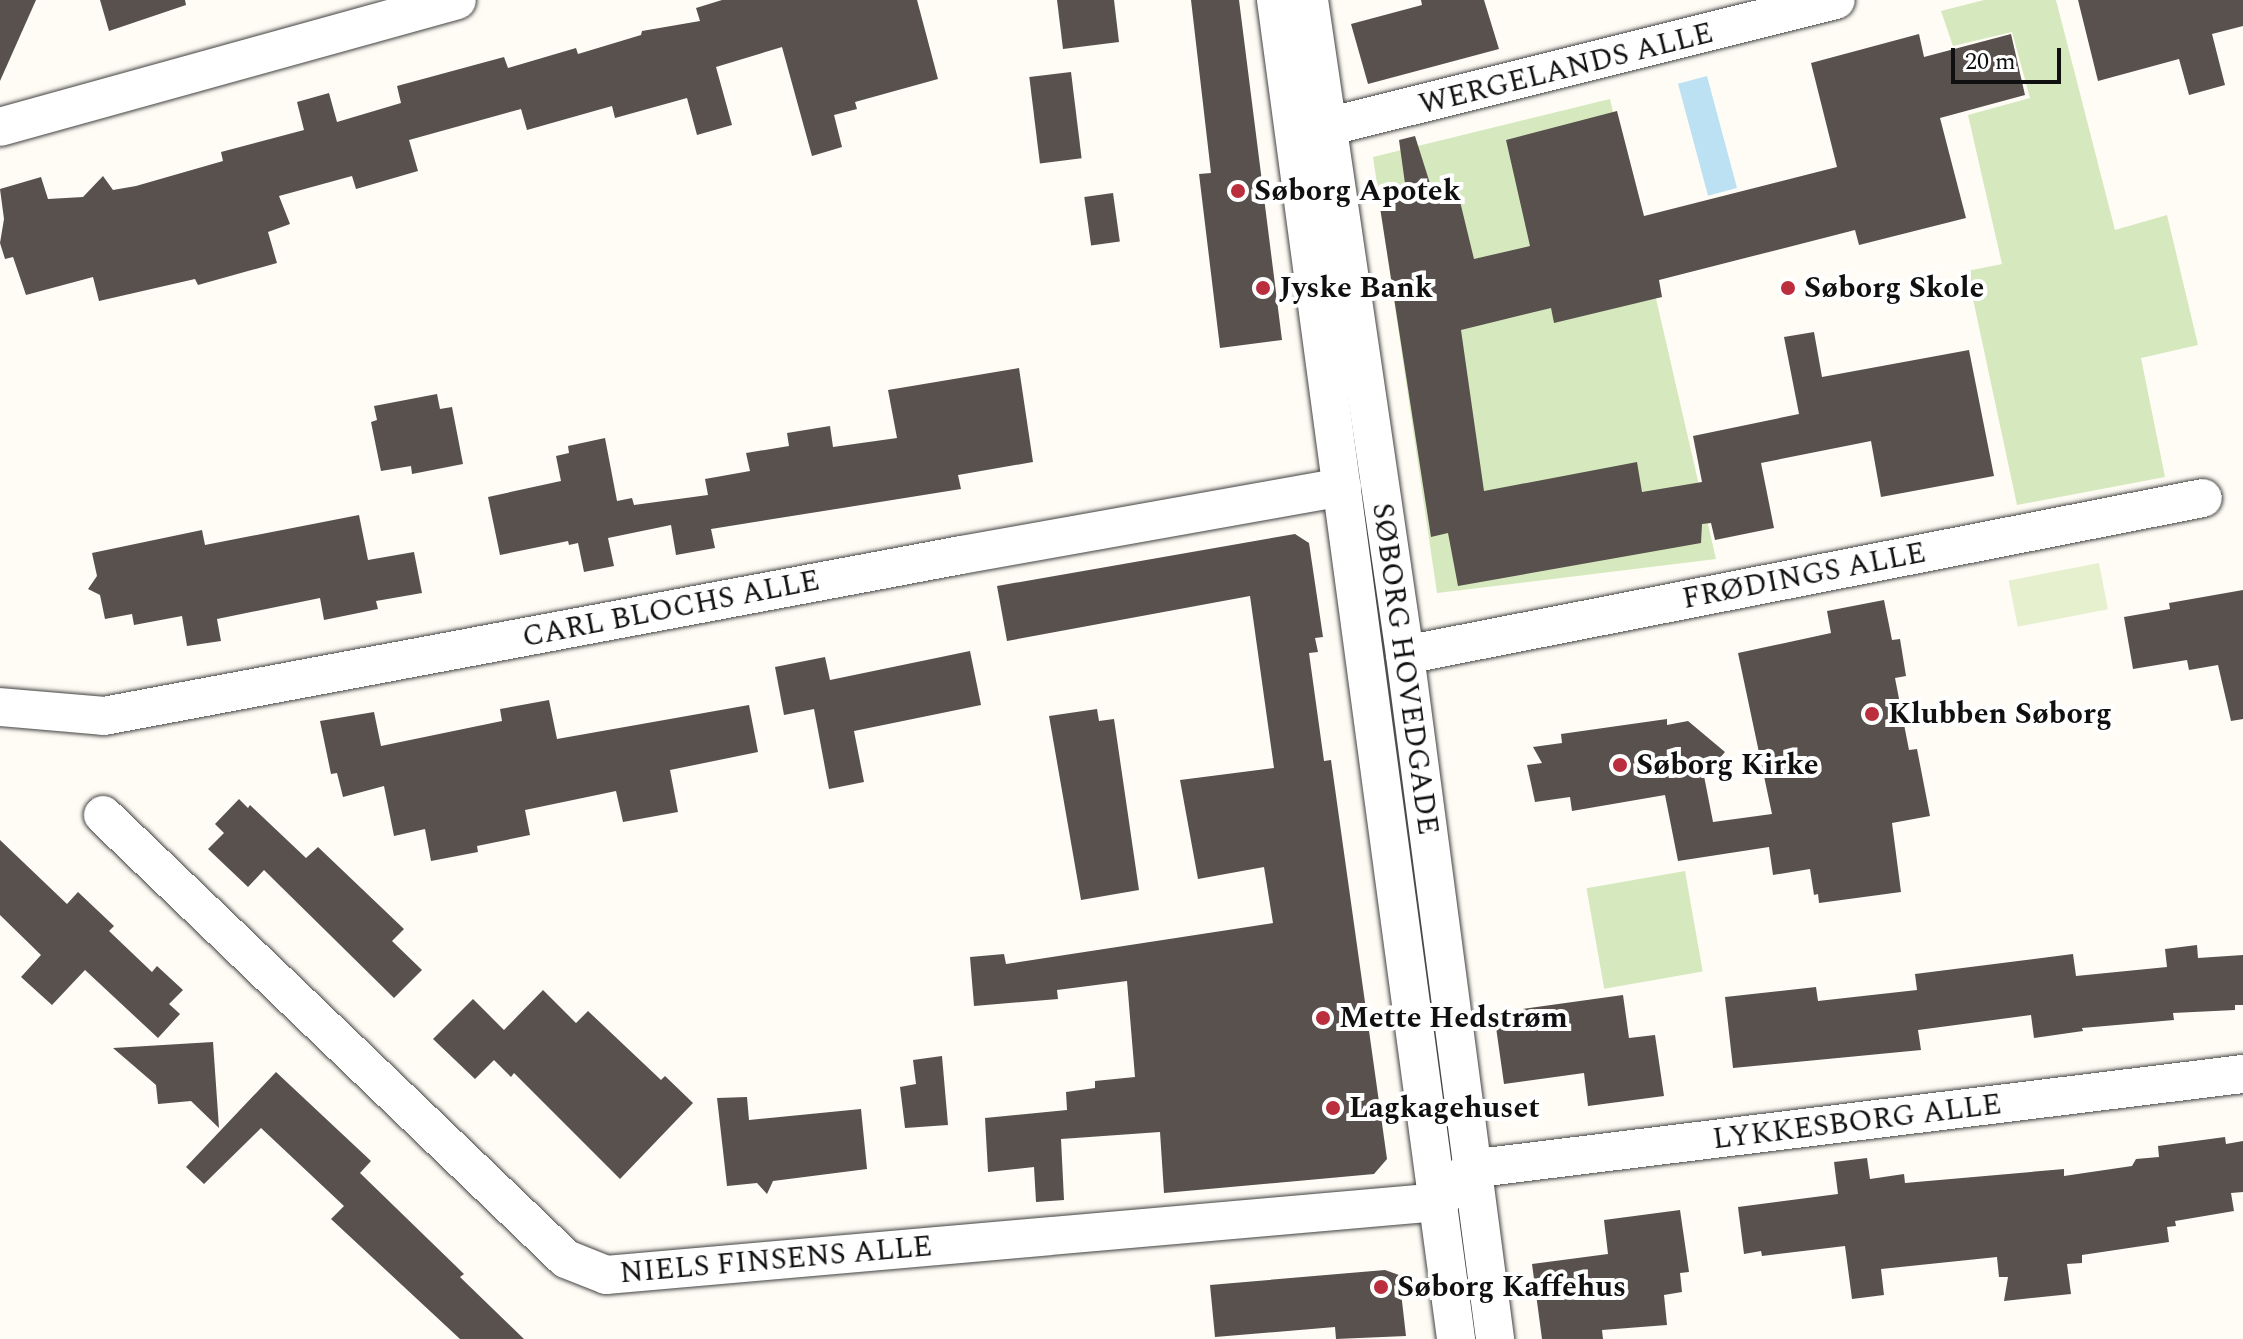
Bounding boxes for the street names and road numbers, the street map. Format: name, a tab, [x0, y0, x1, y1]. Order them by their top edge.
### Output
street label: WERGELANDS ALLE	[1415, 15, 1717, 123]
street label: SØBORG HOVEDGADE	[1364, 501, 1446, 837]
street label: FRØDINGS ALLE	[1679, 535, 1929, 617]
street label: CARL BLOCHS ALLE	[519, 563, 823, 655]
street label: LYKKESBORG ALLE	[1711, 1086, 2003, 1158]
street label: NIELS FINSENS ALLE	[618, 1228, 934, 1292]

